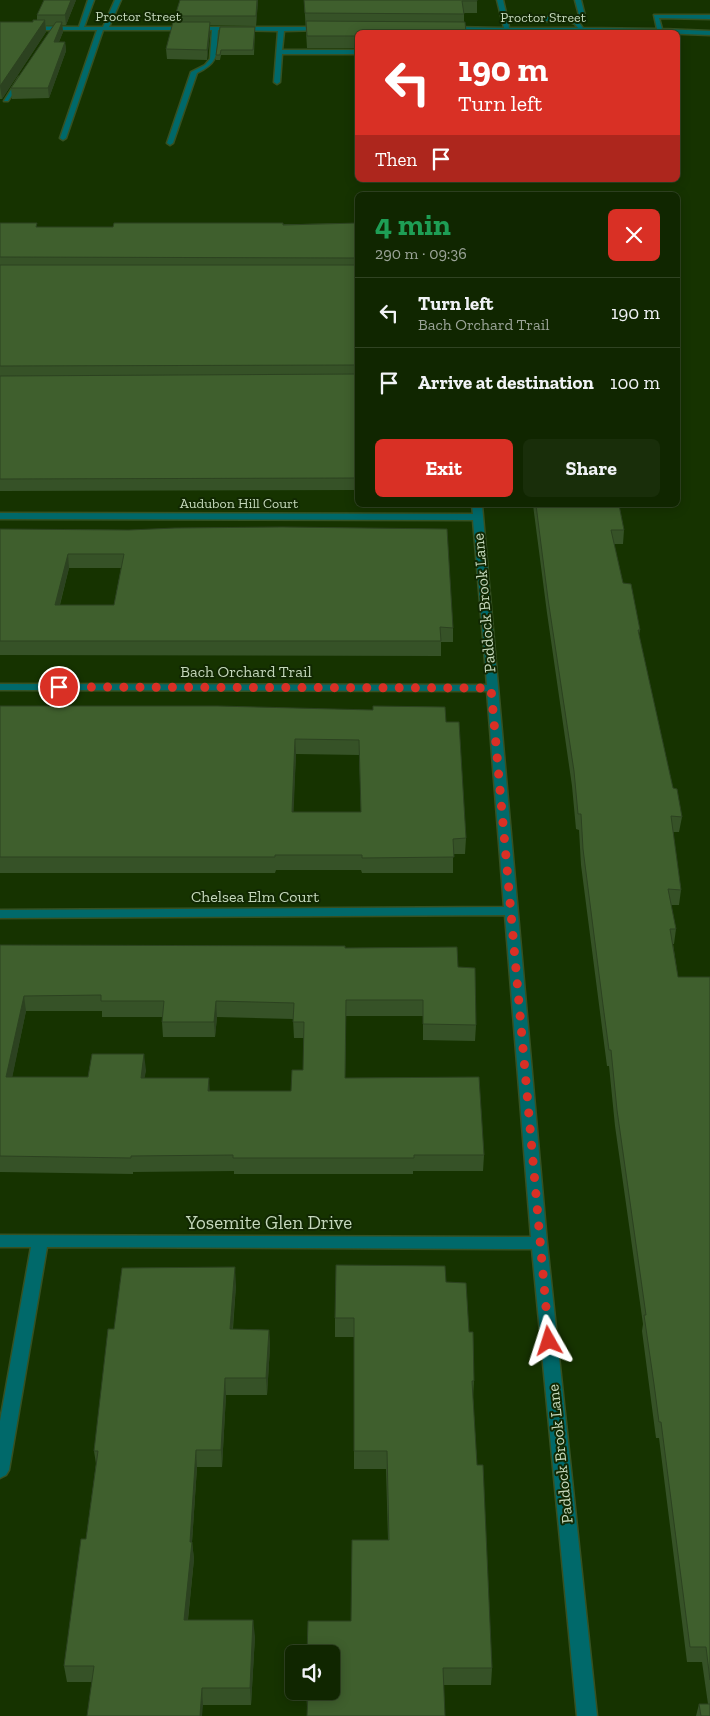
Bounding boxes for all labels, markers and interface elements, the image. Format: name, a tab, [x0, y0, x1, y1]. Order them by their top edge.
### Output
street label: Proctor Street	[95, 8, 182, 25]
street label: Proctor Street	[500, 9, 587, 26]
text: 190 m	[458, 48, 548, 90]
icon: left	[375, 50, 440, 115]
text: Turn left	[458, 90, 542, 117]
icon: arrive	[427, 145, 455, 173]
text: Then	[375, 148, 417, 171]
text: 4 min	[375, 207, 451, 243]
button: close	[608, 209, 660, 261]
text: 290 m · 09:36	[375, 244, 467, 263]
text: Turn left	[418, 292, 493, 315]
icon: left	[375, 299, 403, 327]
text: 190 m	[611, 301, 660, 324]
text: Bach Orchard Trail	[418, 315, 549, 334]
icon: arrive	[375, 369, 403, 397]
text: Arrive at destination	[418, 371, 594, 394]
text: 100 m	[610, 371, 660, 394]
button: Exit	[375, 439, 513, 497]
button: Share	[523, 439, 660, 497]
street label: Audubon Hill Court	[180, 495, 299, 512]
street label: Paddock Brook Lane	[468, 533, 500, 673]
street label: Bach Orchard Trail	[180, 662, 312, 681]
pin	[38, 666, 80, 708]
icon: arrive	[45, 673, 73, 701]
street label: Chelsea Elm Court	[191, 887, 319, 906]
street label: Yosemite Glen Drive	[185, 1211, 352, 1234]
position arrow	[522, 1314, 574, 1366]
street label: Paddock Brook Lane	[543, 1383, 577, 1525]
map controls	[285, 1645, 340, 1700]
button: sound	[285, 1645, 340, 1700]

